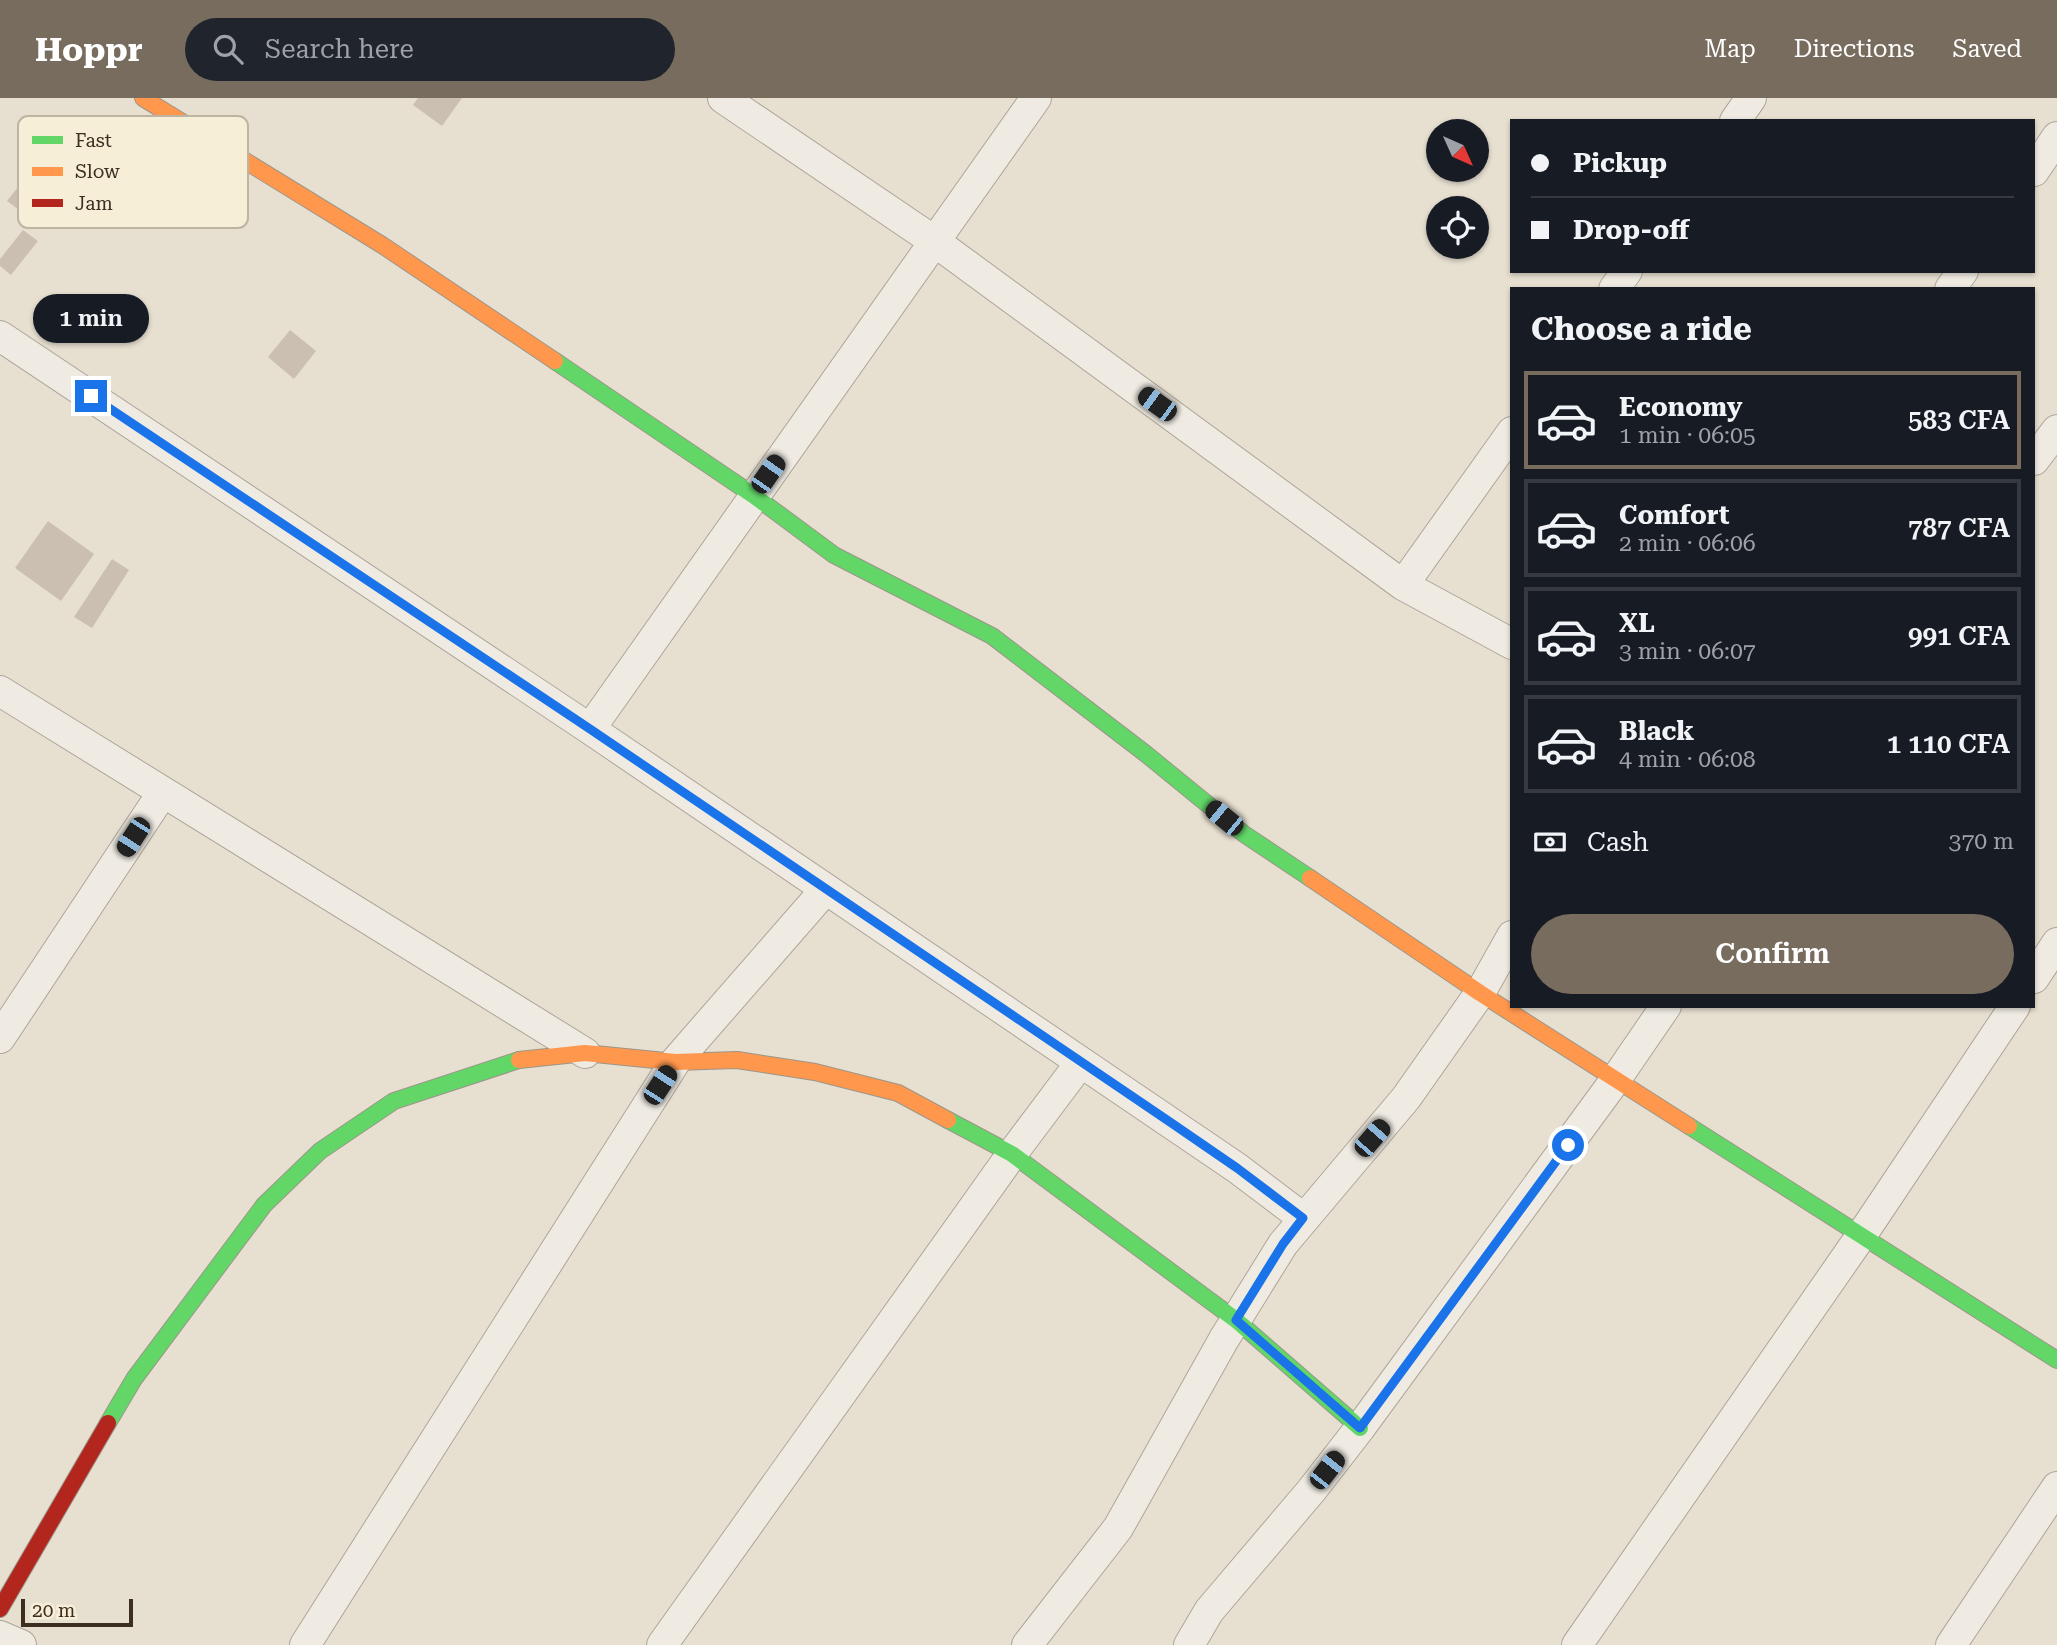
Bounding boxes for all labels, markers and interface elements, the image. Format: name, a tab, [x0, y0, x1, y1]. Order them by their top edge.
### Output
search box	[185, 18, 675, 81]
text: Hoppr	[35, 30, 143, 69]
icon: search	[209, 30, 247, 68]
text: Search here	[265, 34, 414, 64]
text: Map	[1704, 35, 1756, 63]
text: Directions	[1794, 35, 1914, 63]
text: Saved	[1952, 35, 2022, 63]
legend	[18, 116, 248, 228]
north arrow	[1426, 119, 1489, 182]
map controls	[1426, 119, 1489, 259]
text: Fast	[75, 129, 112, 152]
text: Pickup	[1573, 148, 1667, 178]
text: Slow	[75, 160, 120, 183]
text: Jam	[75, 192, 113, 215]
button: locate	[1426, 196, 1489, 259]
text: Drop-off	[1573, 215, 1689, 245]
callout: 1 min	[33, 294, 149, 344]
text: 1 min	[59, 305, 123, 332]
text: Choose a ride	[1531, 310, 1752, 348]
route end	[75, 380, 107, 412]
car	[1134, 383, 1181, 425]
icon: car	[1535, 389, 1598, 452]
text: Economy	[1619, 392, 1742, 422]
text: 583 CFA	[1908, 405, 2010, 435]
text: 1 min · 06:05	[1619, 422, 1756, 449]
car	[748, 451, 789, 497]
icon: car	[1535, 497, 1598, 560]
text: Comfort	[1619, 500, 1729, 530]
text: 787 CFA	[1908, 513, 2010, 543]
text: 2 min · 06:06	[1619, 530, 1756, 557]
icon: car	[1535, 605, 1598, 668]
text: XL	[1619, 608, 1655, 638]
text: 991 CFA	[1908, 621, 2010, 651]
text: 3 min · 06:07	[1619, 638, 1756, 665]
icon: car	[1535, 713, 1598, 776]
text: Black	[1619, 716, 1694, 746]
text: 1 110 CFA	[1887, 729, 2010, 759]
text: 4 min · 06:08	[1619, 746, 1756, 773]
car	[1202, 797, 1247, 839]
car	[113, 814, 154, 860]
icon: cash	[1531, 823, 1569, 861]
text: Cash	[1587, 827, 1649, 857]
text: 370 m	[1949, 828, 2014, 855]
button: Confirm	[1531, 914, 2014, 994]
car	[640, 1062, 681, 1108]
car	[1351, 1115, 1394, 1161]
route start	[1552, 1129, 1584, 1161]
car	[1306, 1447, 1349, 1493]
scale bar	[21, 1596, 133, 1628]
text: 20 m	[32, 1599, 75, 1622]

